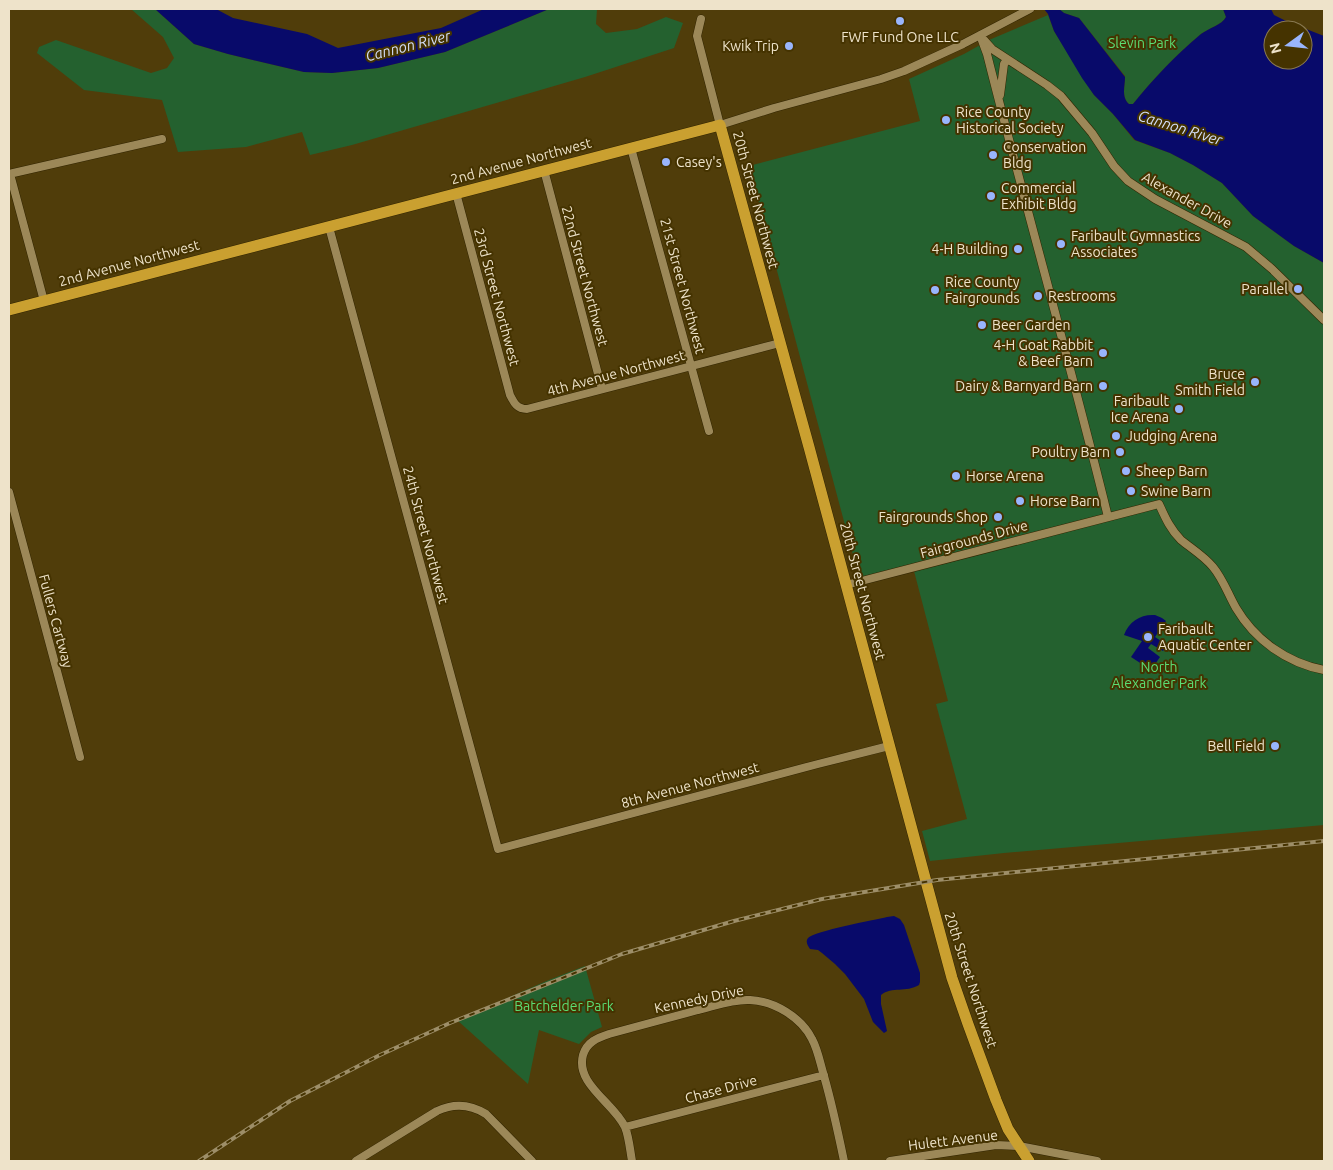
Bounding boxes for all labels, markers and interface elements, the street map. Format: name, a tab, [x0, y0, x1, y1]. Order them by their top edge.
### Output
marker: FWF Fund One LLC	[894, 15, 906, 27]
north arrow	[1263, 20, 1313, 70]
water label: Cannon River	[364, 26, 453, 64]
place label: FWF Fund One LLC	[841, 29, 959, 45]
park label: Slevin Park	[1108, 35, 1176, 51]
place label: Kwik Trip	[722, 38, 779, 54]
marker: Kwik Trip	[783, 40, 795, 52]
text: N	[1266, 41, 1285, 55]
place label: Rice County Historical Society	[956, 104, 1064, 136]
water label: Cannon River	[1136, 107, 1225, 149]
marker: Rice County Historical Society	[940, 114, 952, 126]
street label: 20th Street Northwest	[730, 129, 782, 271]
street label: 2nd Avenue Northwest	[449, 134, 593, 187]
place label: Conservation Bldg	[1003, 139, 1086, 171]
marker: Conservation Bldg	[987, 149, 999, 161]
place label: Casey's	[676, 154, 722, 170]
marker: Casey's	[660, 156, 672, 168]
street label: Alexander Drive	[1139, 169, 1235, 231]
place label: Commercial Exhibit Bldg	[1001, 180, 1077, 212]
marker: Commercial Exhibit Bldg	[985, 190, 997, 202]
street label: 22nd Street Northwest	[559, 204, 612, 348]
street label: 21st Street Northwest	[657, 216, 709, 356]
street label: 23rd Street Northwest	[471, 226, 523, 368]
place label: Faribault Gymnastics Associates	[1071, 228, 1200, 260]
street label: 2nd Avenue Northwest	[57, 236, 201, 289]
marker: Faribault Gymnastics Associates	[1055, 238, 1067, 250]
place label: 4-H Building	[932, 241, 1008, 257]
marker: 4-H Building	[1012, 243, 1024, 255]
place label: Rice County Fairgrounds	[945, 274, 1020, 306]
place label: Parallel	[1241, 281, 1288, 297]
marker: Parallel	[1292, 283, 1304, 295]
marker: Rice County Fairgrounds	[929, 284, 941, 296]
place label: Restrooms	[1048, 288, 1116, 304]
marker: Restrooms	[1032, 290, 1044, 302]
place label: Beer Garden	[992, 317, 1071, 333]
marker: Beer Garden	[976, 319, 988, 331]
place label: 4-H Goat Rabbit & Beef Barn	[994, 337, 1093, 369]
street label: 4th Avenue Northwest	[545, 347, 687, 399]
marker: 4-H Goat Rabbit & Beef Barn	[1097, 347, 1109, 359]
place label: Bruce Smith Field	[1175, 366, 1245, 398]
marker: Bruce Smith Field	[1249, 376, 1261, 388]
place label: Dairy & Barnyard Barn	[955, 378, 1093, 394]
marker: Dairy & Barnyard Barn	[1097, 380, 1109, 392]
place label: Faribault Ice Arena	[1111, 393, 1169, 425]
marker: Faribault Ice Arena	[1173, 403, 1185, 415]
place label: Judging Arena	[1126, 428, 1217, 444]
marker: Judging Arena	[1110, 430, 1122, 442]
place label: Poultry Barn	[1031, 444, 1110, 460]
marker: Poultry Barn	[1114, 446, 1126, 458]
place label: Sheep Barn	[1136, 463, 1208, 479]
street label: 24th Street Northwest	[400, 464, 452, 606]
marker: Sheep Barn	[1120, 465, 1132, 477]
place label: Horse Arena	[966, 468, 1044, 484]
marker: Horse Arena	[950, 470, 962, 482]
place label: Swine Barn	[1141, 483, 1211, 499]
marker: Swine Barn	[1125, 485, 1137, 497]
place label: Horse Barn	[1030, 493, 1100, 509]
marker: Horse Barn	[1014, 495, 1026, 507]
place label: Fairgrounds Shop	[879, 509, 988, 525]
marker: Fairgrounds Shop	[992, 511, 1004, 523]
street label: Fairgrounds Drive	[918, 517, 1030, 561]
street label: 20th Street Northwest	[837, 520, 889, 662]
street label: Fullers Cartway	[36, 572, 76, 670]
place label: Faribault Aquatic Center	[1158, 621, 1253, 653]
marker: Faribault Aquatic Center	[1142, 631, 1154, 643]
park label: North Alexander Park	[1112, 659, 1206, 691]
place label: Bell Field	[1207, 738, 1265, 754]
marker: Bell Field	[1269, 740, 1281, 752]
street label: 8th Avenue Northwest	[619, 759, 761, 811]
street label: 20th Street Northwest	[941, 910, 1001, 1050]
street label: Kennedy Drive	[653, 982, 745, 1016]
park label: Batchelder Park	[514, 998, 614, 1014]
street label: Chase Drive	[683, 1072, 759, 1106]
street label: Hulett Avenue	[907, 1127, 999, 1153]

